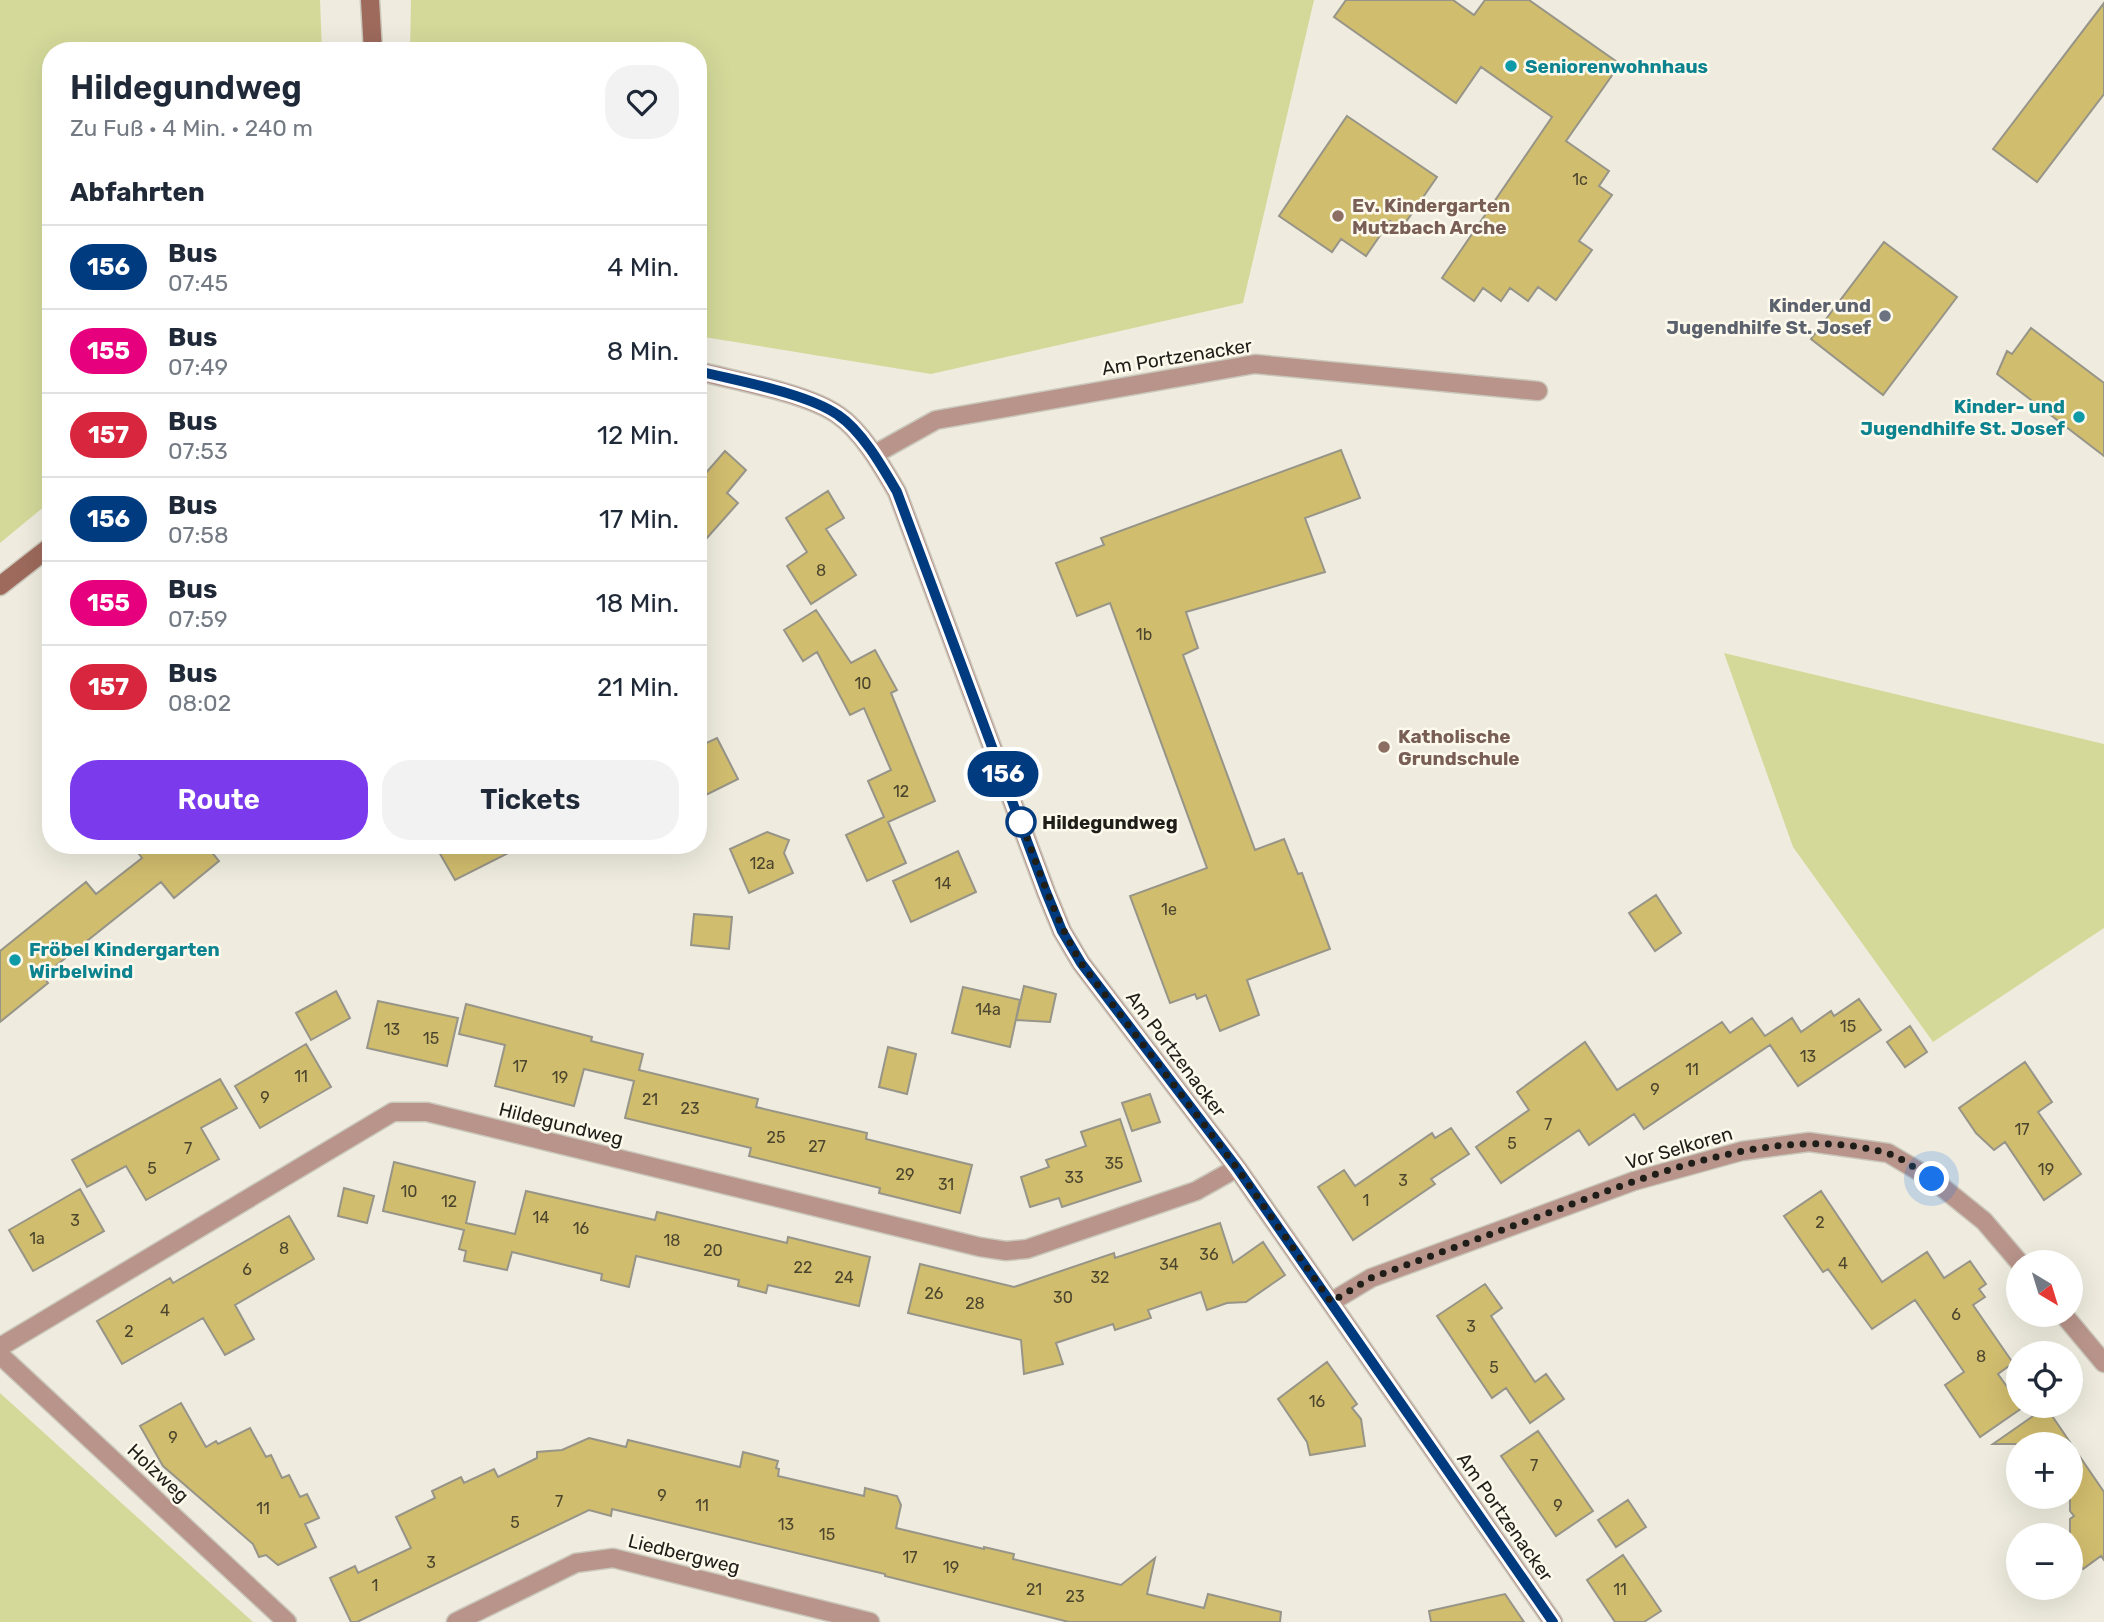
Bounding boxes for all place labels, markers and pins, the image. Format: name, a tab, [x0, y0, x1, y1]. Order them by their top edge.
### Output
place label: Seniorenwohnhaus	[1525, 55, 1708, 78]
marker: Seniorenwohnhaus	[1503, 58, 1519, 74]
place label: Ev. Kindergarten Mutzbach Arche	[1352, 194, 1510, 239]
marker: Ev. Kindergarten Mutzbach Arche	[1330, 208, 1346, 224]
place label: Kinder und Jugendhilfe St. Josef	[1666, 294, 1872, 339]
marker: Kinder und Jugendhilfe St. Josef	[1877, 308, 1893, 324]
place label: Kinder- und Jugendhilfe St. Josef	[1860, 395, 2066, 440]
marker: Kinder- und Jugendhilfe St. Josef	[2071, 409, 2087, 425]
place label: Katholische Grundschule	[1398, 725, 1520, 770]
marker: Katholische Grundschule	[1376, 739, 1392, 755]
marker: Hildegundweg	[1006, 807, 1036, 837]
place label: Hildegundweg	[1042, 811, 1178, 834]
place label: Fröbel Kindergarten Wirbelwind	[29, 938, 220, 983]
marker: Fröbel Kindergarten Wirbelwind	[7, 952, 23, 968]

